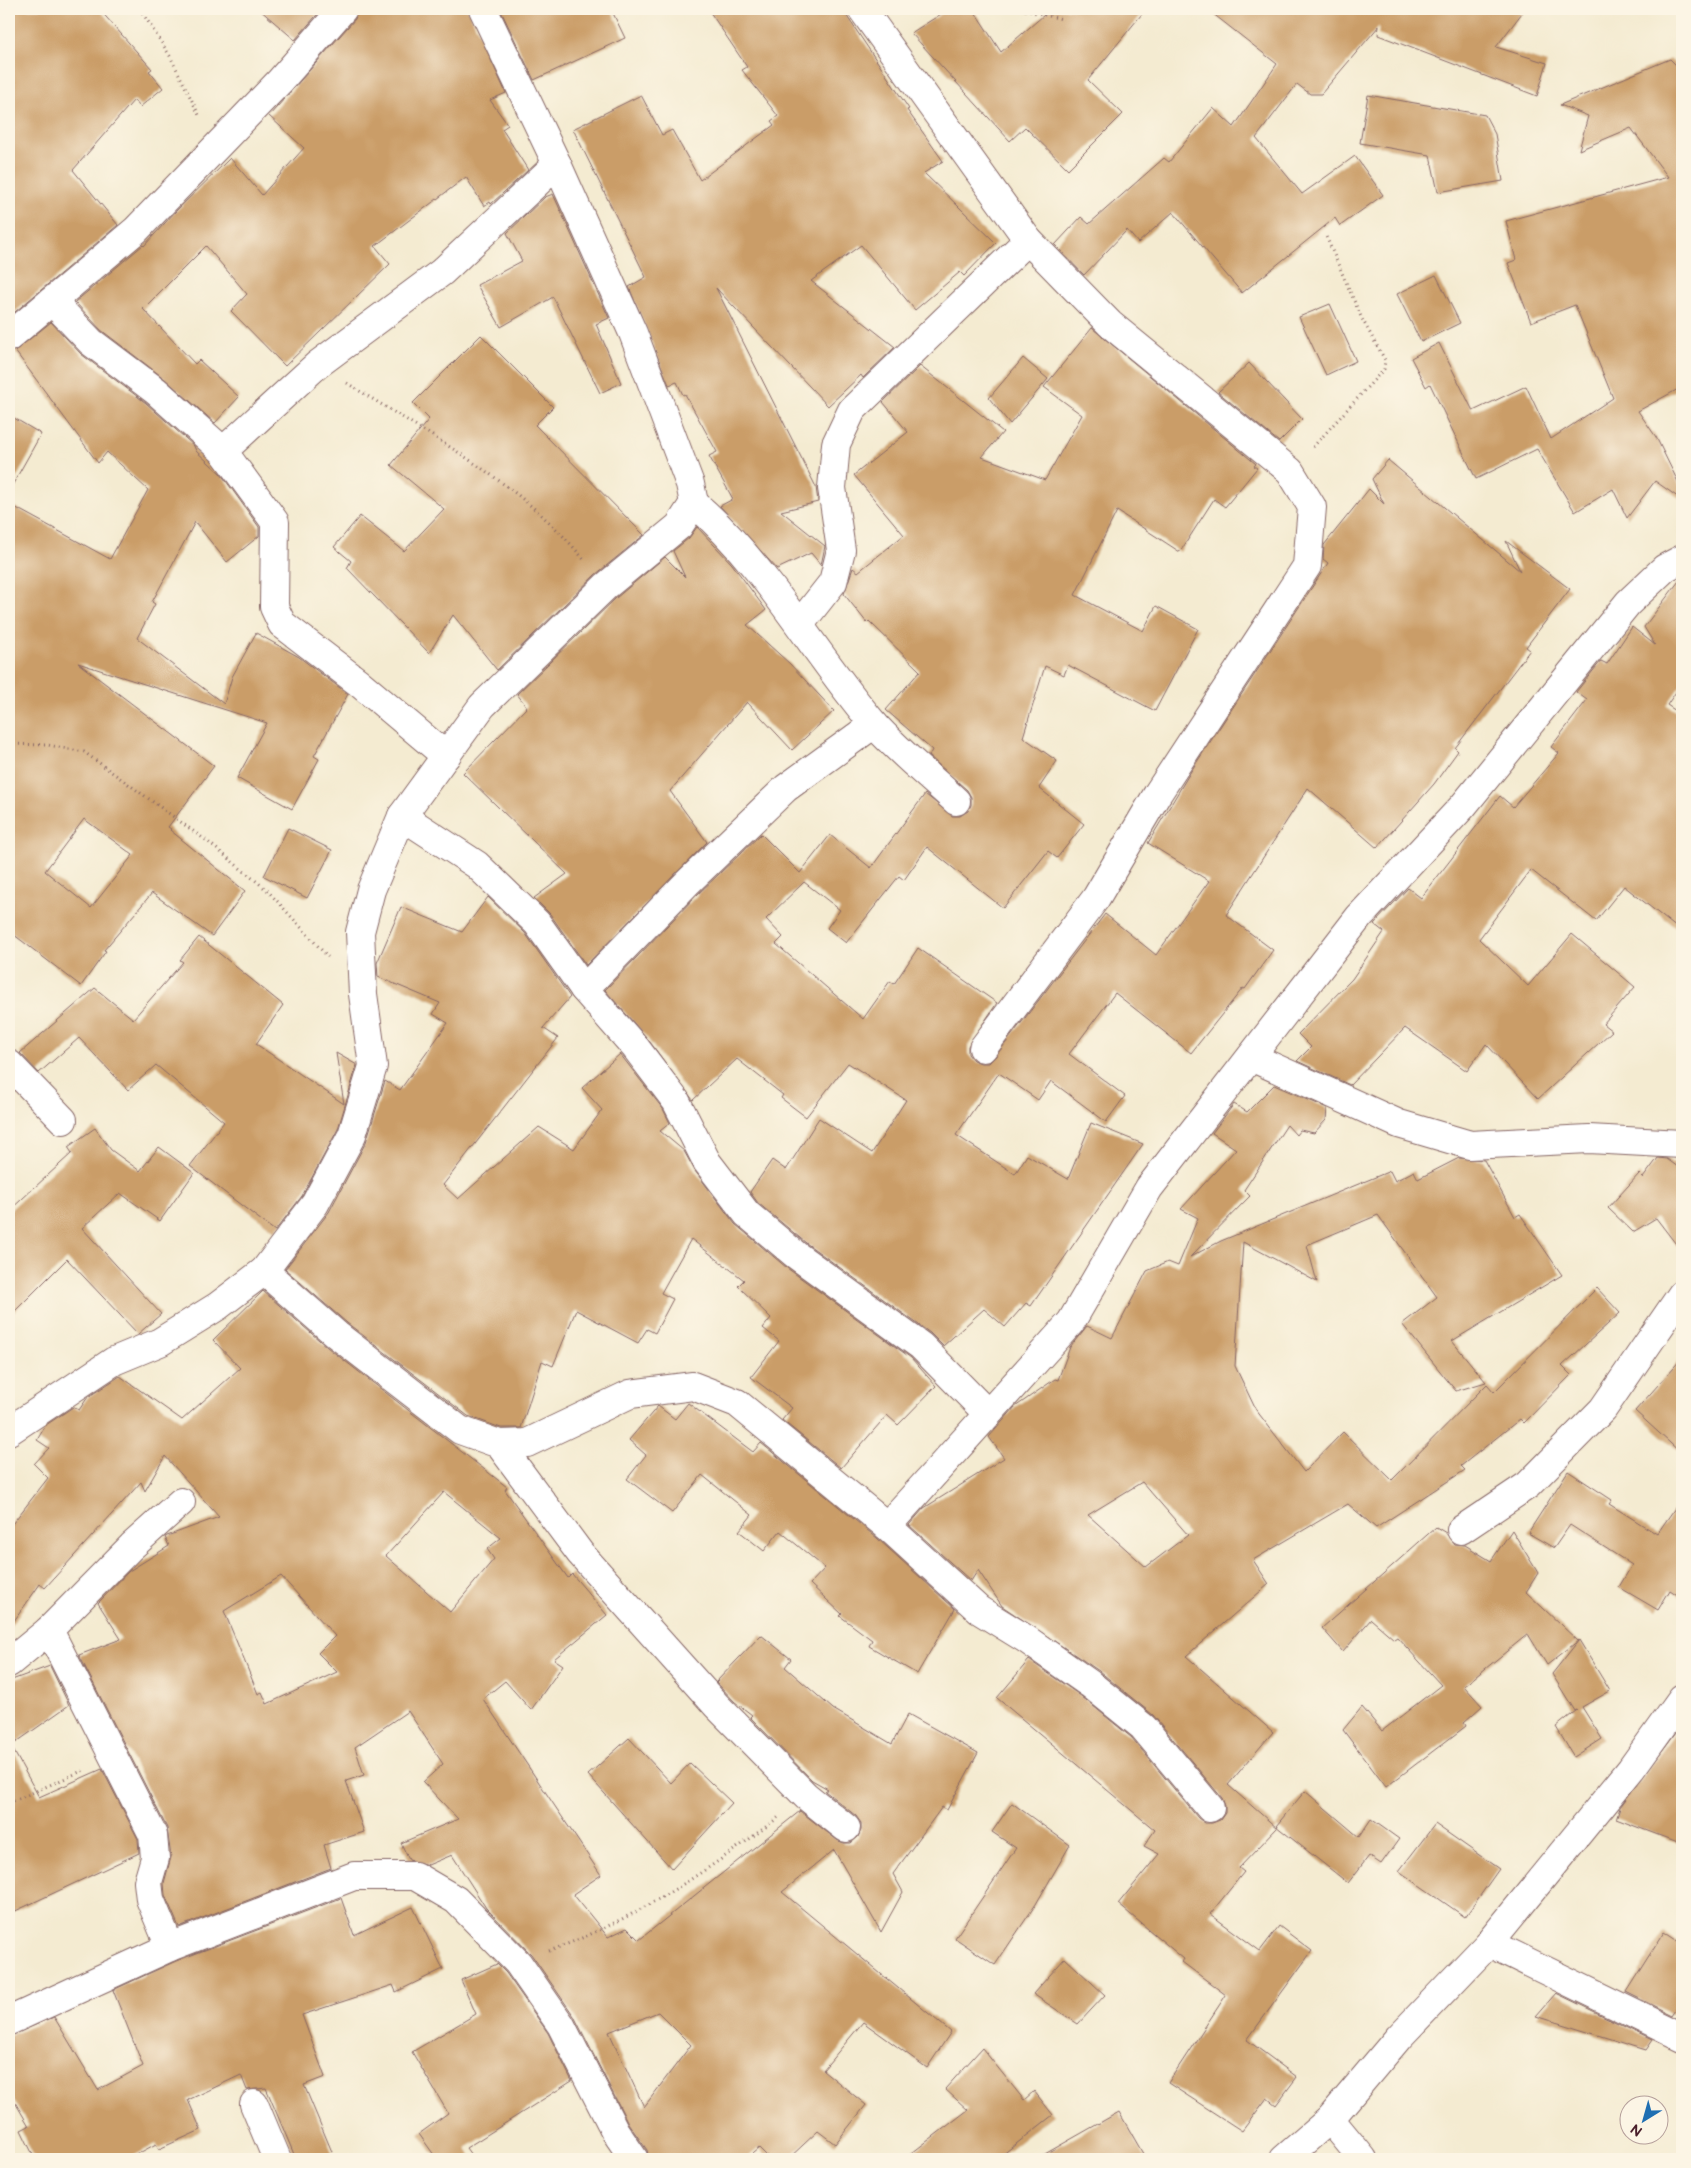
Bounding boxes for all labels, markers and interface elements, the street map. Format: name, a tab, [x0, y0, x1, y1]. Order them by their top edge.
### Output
north arrow	[1618, 2096, 1668, 2146]
text: N	[1627, 2120, 1646, 2140]

